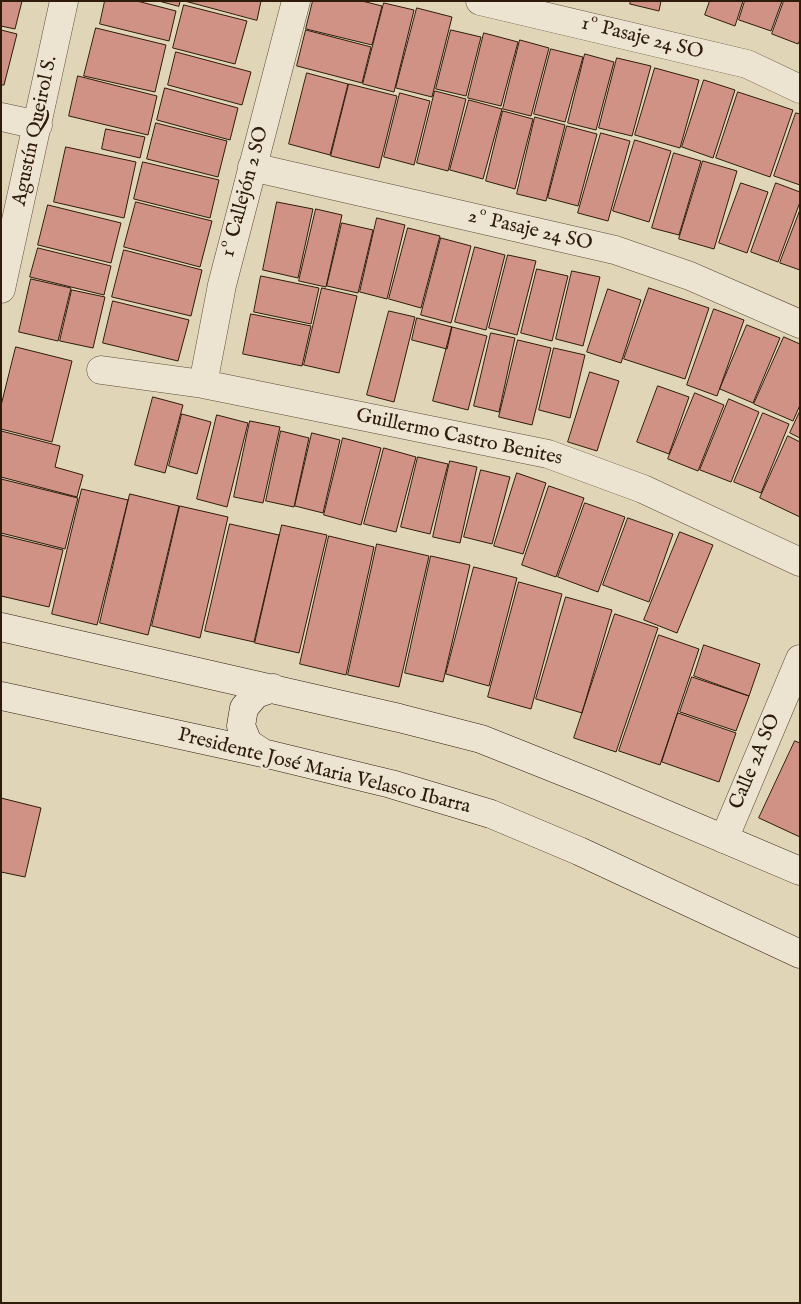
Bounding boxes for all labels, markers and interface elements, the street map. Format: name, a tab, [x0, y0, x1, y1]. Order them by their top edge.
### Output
street label: 1º Pasaje 24 SO	[579, 12, 705, 66]
street label: Agustín Queirol S.	[8, 54, 64, 208]
street label: 1º Callejón 2 SO	[217, 124, 275, 260]
street label: 2º Pasaje 24 SO	[466, 205, 594, 257]
street label: Guillermo Castro Benites	[354, 404, 564, 472]
street label: Calle 2A SO	[725, 711, 787, 813]
street label: Presidente José Maria Velasco Ibarra	[175, 724, 473, 820]

